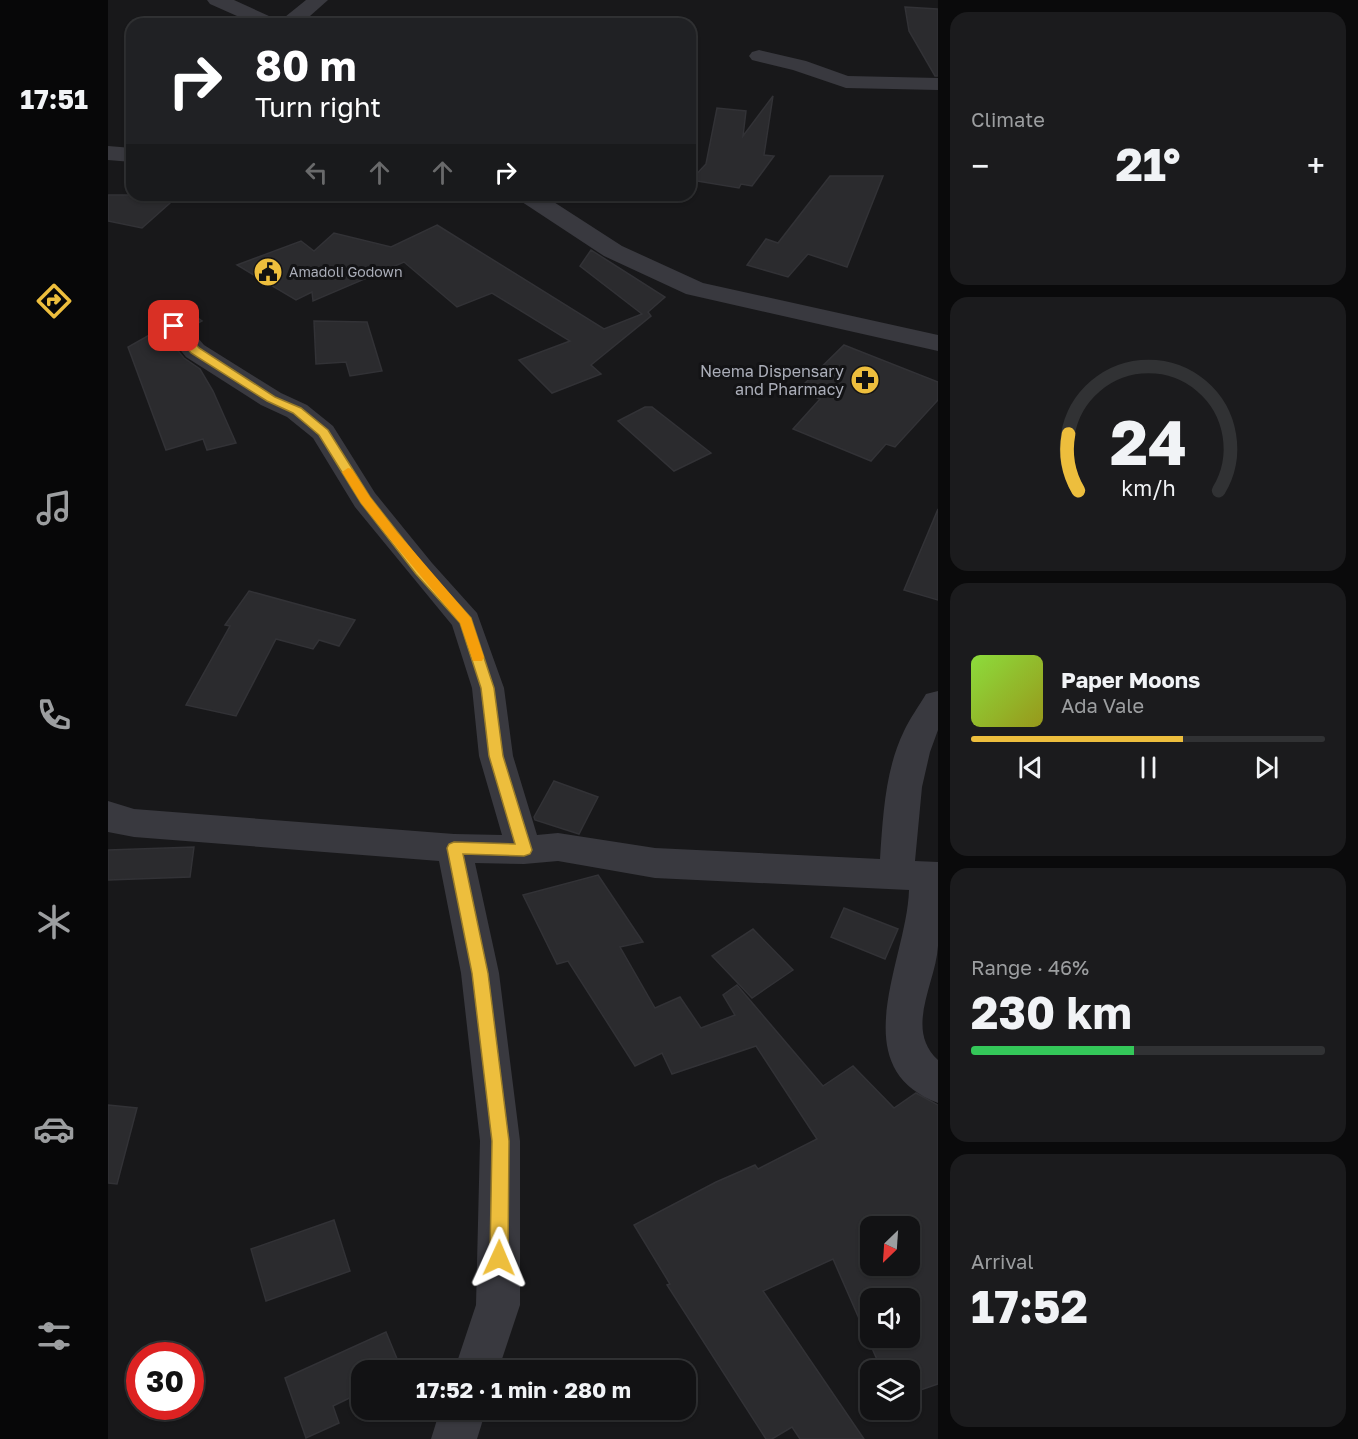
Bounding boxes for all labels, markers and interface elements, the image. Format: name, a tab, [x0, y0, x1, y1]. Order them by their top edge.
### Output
text: 80 m	[255, 40, 356, 90]
icon: right	[156, 42, 234, 120]
text: 17:51	[20, 83, 88, 115]
text: Turn right	[255, 91, 381, 123]
text: Climate	[971, 107, 1045, 131]
text: 21°	[1115, 137, 1181, 191]
text: −	[971, 146, 989, 185]
text: +	[1307, 146, 1325, 185]
icon: left	[300, 156, 333, 189]
icon: ahead	[363, 156, 396, 189]
icon: ahead	[426, 156, 459, 189]
icon: right	[489, 156, 522, 189]
public building icon: Amadoli Godown	[252, 256, 284, 288]
place label: Amadoli Godown	[289, 263, 403, 280]
icon: directions	[33, 280, 75, 322]
pin	[148, 300, 199, 351]
icon: arrive	[157, 309, 190, 342]
place label: Neema Dispensary and Pharmacy	[700, 361, 844, 399]
pharmacy icon: Neema Dispensary and Pharmacy	[849, 364, 881, 396]
text: 24	[1109, 404, 1187, 479]
text: km/h	[1121, 476, 1175, 502]
icon: music	[33, 487, 75, 529]
text: Paper Moons	[1061, 666, 1200, 693]
text: Ada Vale	[1061, 693, 1144, 717]
icon: phone	[33, 694, 75, 736]
icon: previous	[1014, 751, 1047, 784]
icon: pause	[1132, 751, 1165, 784]
icon: next	[1250, 751, 1283, 784]
icon: climate	[33, 901, 75, 943]
text: Range · 46%	[971, 955, 1089, 979]
text: 230 km	[971, 985, 1132, 1039]
icon: car	[33, 1108, 75, 1150]
north arrow	[860, 1216, 920, 1276]
map controls	[860, 1216, 920, 1420]
position arrow	[467, 1226, 531, 1290]
text: Arrival	[971, 1249, 1034, 1273]
text: 17:52	[971, 1279, 1088, 1333]
button: sound	[860, 1288, 920, 1348]
icon: filters	[33, 1315, 75, 1357]
speed limit sign: 30	[126, 1342, 204, 1420]
button: layers	[860, 1360, 920, 1420]
text: 17:52 · 1 min · 280 m	[416, 1376, 631, 1403]

